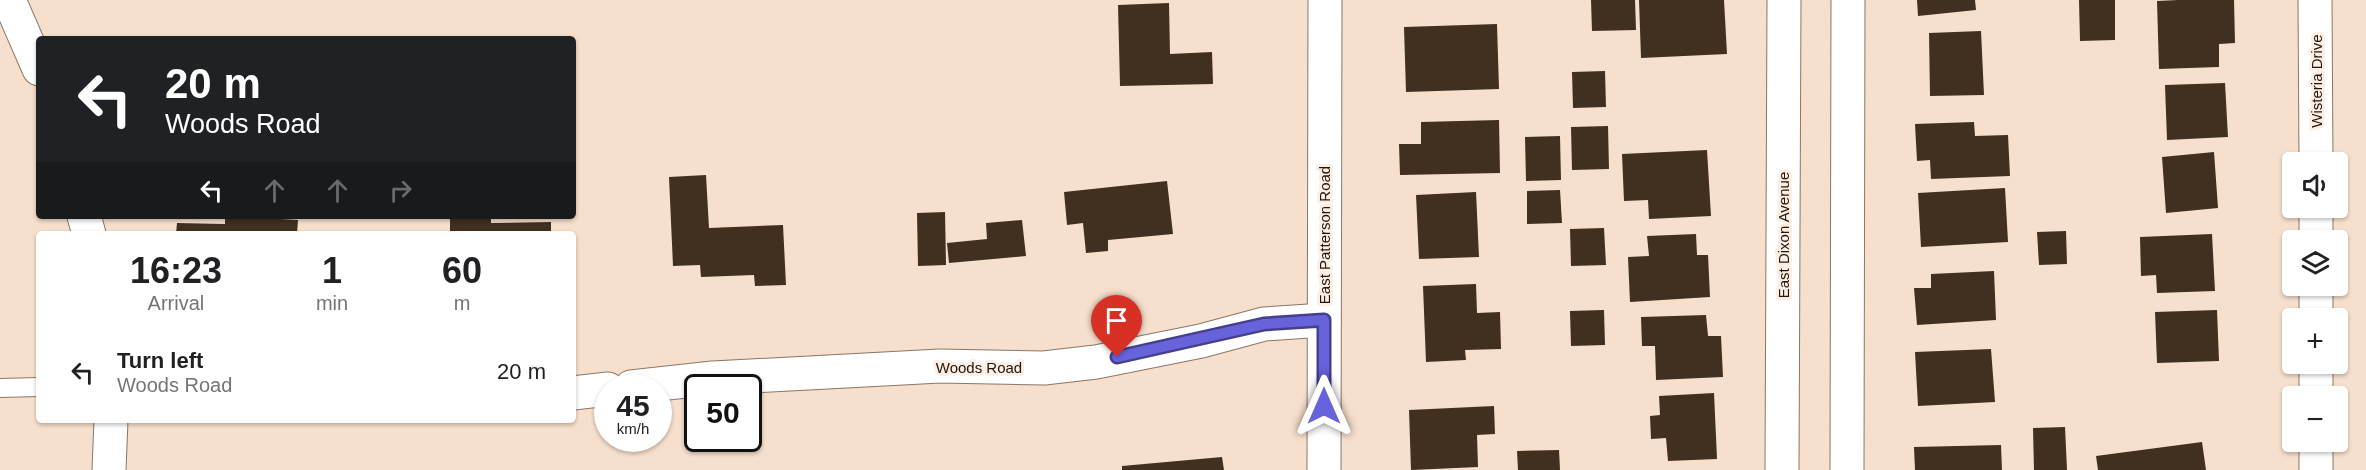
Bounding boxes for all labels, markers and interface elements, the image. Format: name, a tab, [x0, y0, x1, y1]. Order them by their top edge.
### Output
street label: Wisteria Drive	[2308, 34, 2325, 128]
icon: left	[66, 60, 144, 138]
text: 20 m	[165, 60, 261, 107]
text: Woods Road	[165, 109, 321, 139]
map controls	[2282, 152, 2348, 452]
button: sound	[2282, 152, 2348, 218]
street label: East Patterson Road	[1316, 166, 1333, 304]
street label: East Dixon Avenue	[1775, 172, 1792, 298]
icon: left	[195, 174, 228, 207]
icon: ahead	[258, 174, 291, 207]
icon: ahead	[321, 174, 354, 207]
icon: right	[384, 174, 417, 207]
button: layers	[2282, 230, 2348, 296]
text: 16:23	[130, 250, 222, 291]
text: 1	[322, 250, 342, 291]
text: 60	[442, 250, 482, 291]
text: Arrival	[148, 292, 204, 314]
text: min	[316, 292, 348, 314]
text: m	[454, 292, 470, 314]
pin	[1091, 295, 1142, 357]
icon: arrive	[1100, 304, 1133, 337]
button: +	[2282, 308, 2348, 374]
text: Turn left	[117, 348, 203, 373]
icon: left	[66, 356, 99, 389]
text: 20 m	[497, 359, 546, 384]
street label: Woods Road	[936, 359, 1022, 376]
text: Woods Road	[117, 374, 232, 396]
speed limit sign: 50	[684, 374, 762, 452]
position arrow	[1292, 374, 1356, 438]
button: −	[2282, 386, 2348, 452]
text: 45	[616, 389, 650, 422]
text: km/h	[617, 420, 649, 437]

